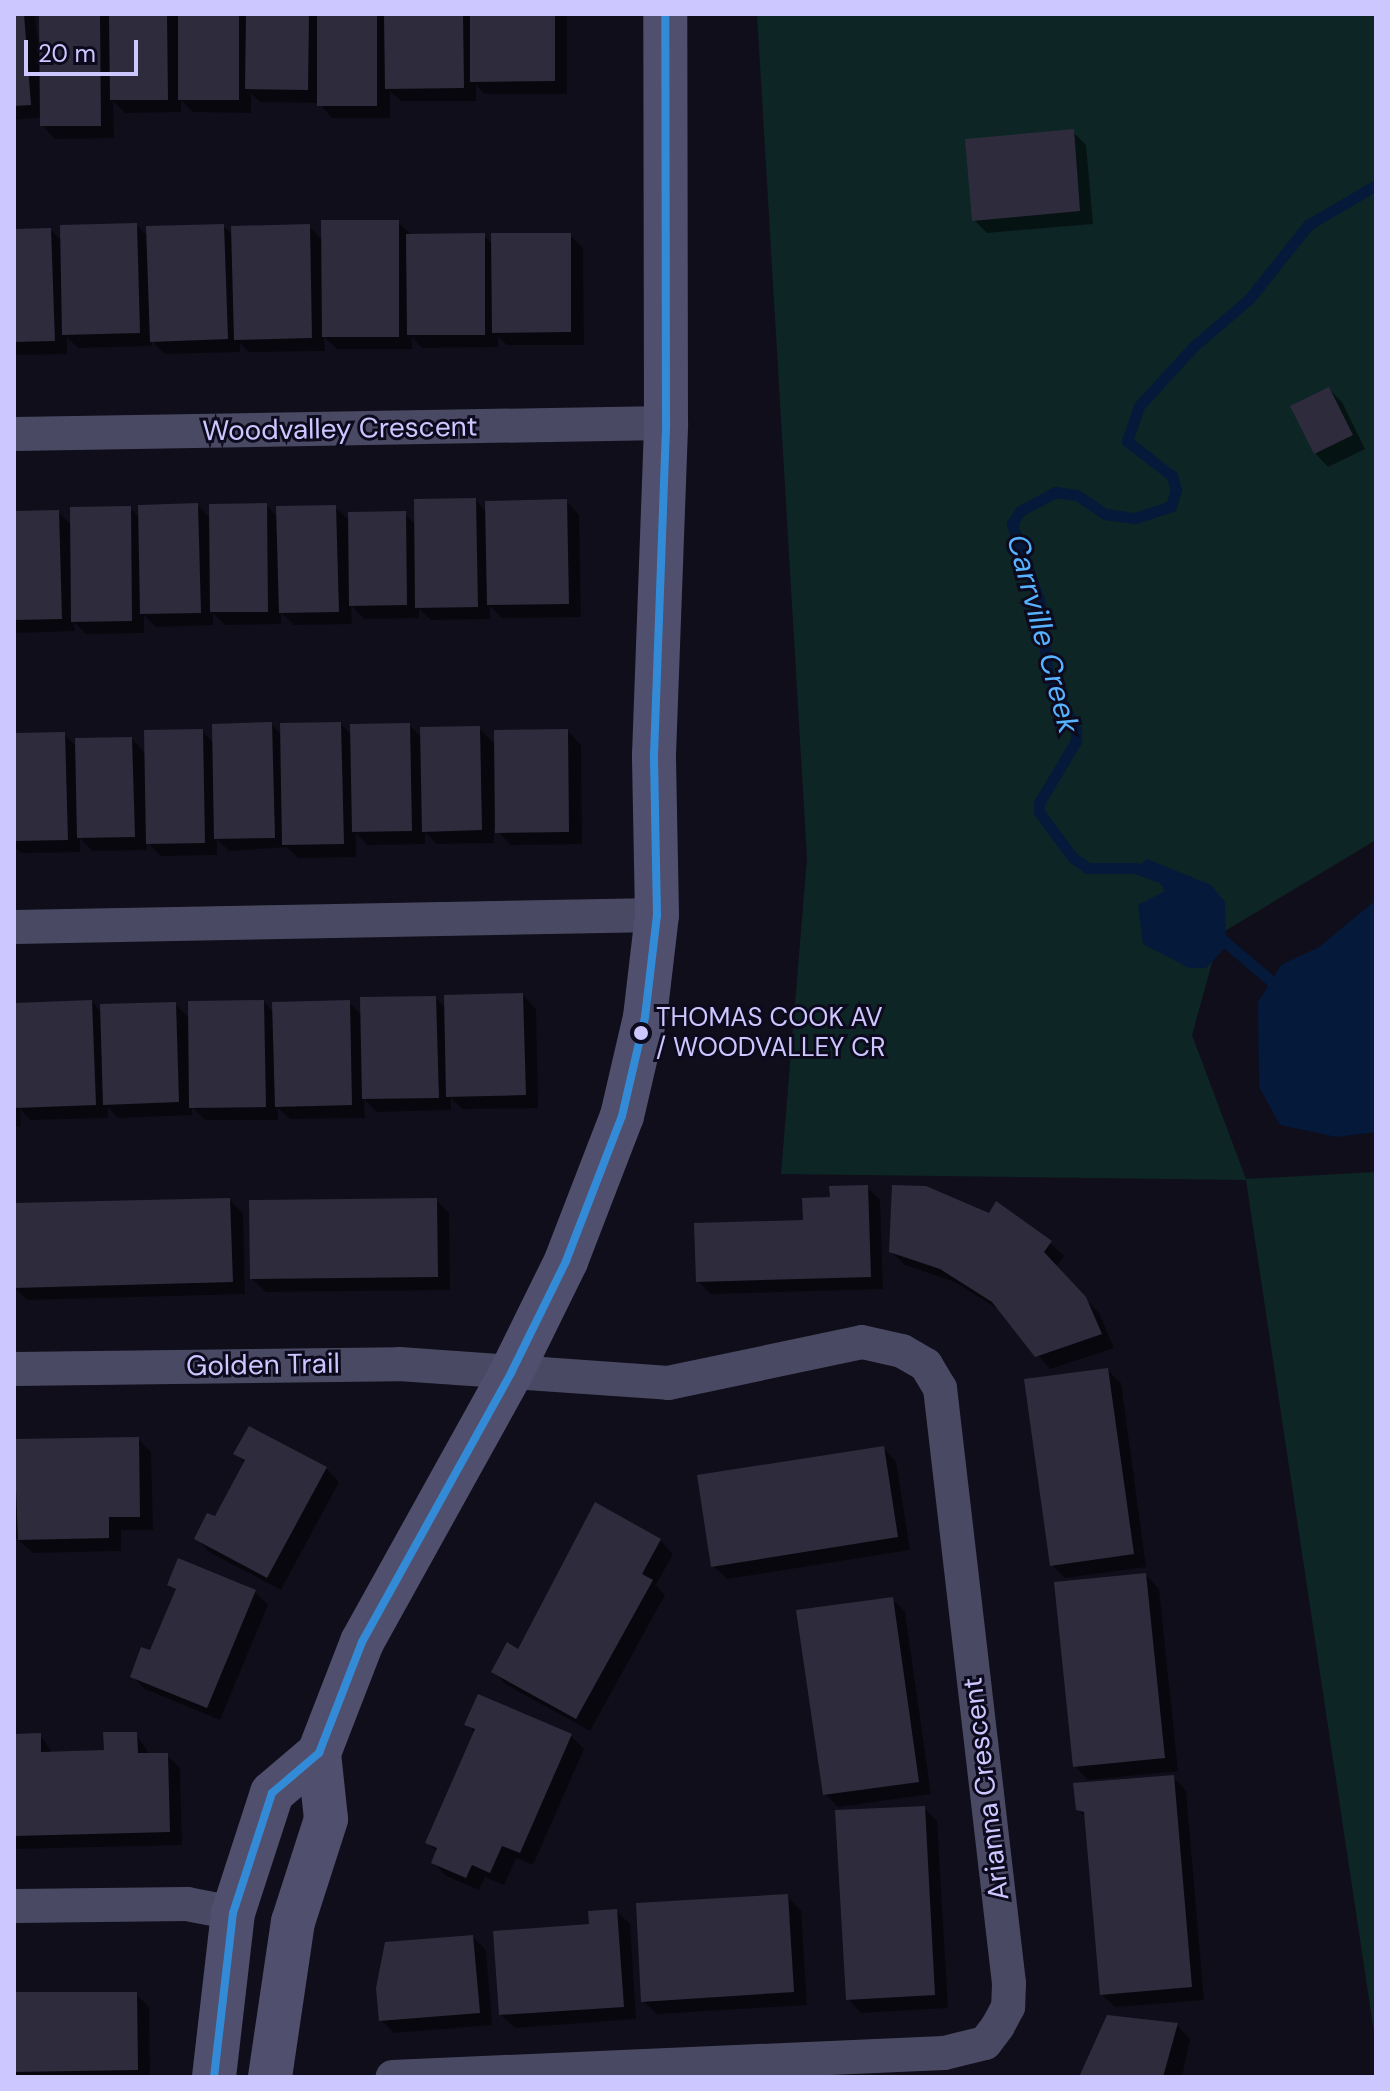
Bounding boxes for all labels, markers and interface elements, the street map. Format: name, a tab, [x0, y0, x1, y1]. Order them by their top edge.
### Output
scale bar	[28, 24, 142, 74]
text: 20 m	[38, 38, 96, 69]
street label: Woodvalley Crescent	[202, 410, 478, 448]
water label: Carrville Creek	[999, 531, 1087, 737]
place label: THOMAS COOK AV / WOODVALLEY CR	[656, 1002, 885, 1064]
marker: THOMAS COOK AV / WOODVALLEY CR	[633, 1025, 649, 1041]
street label: Golden Trail	[186, 1347, 340, 1383]
street label: Arianna Crescent	[956, 1676, 1016, 1902]

